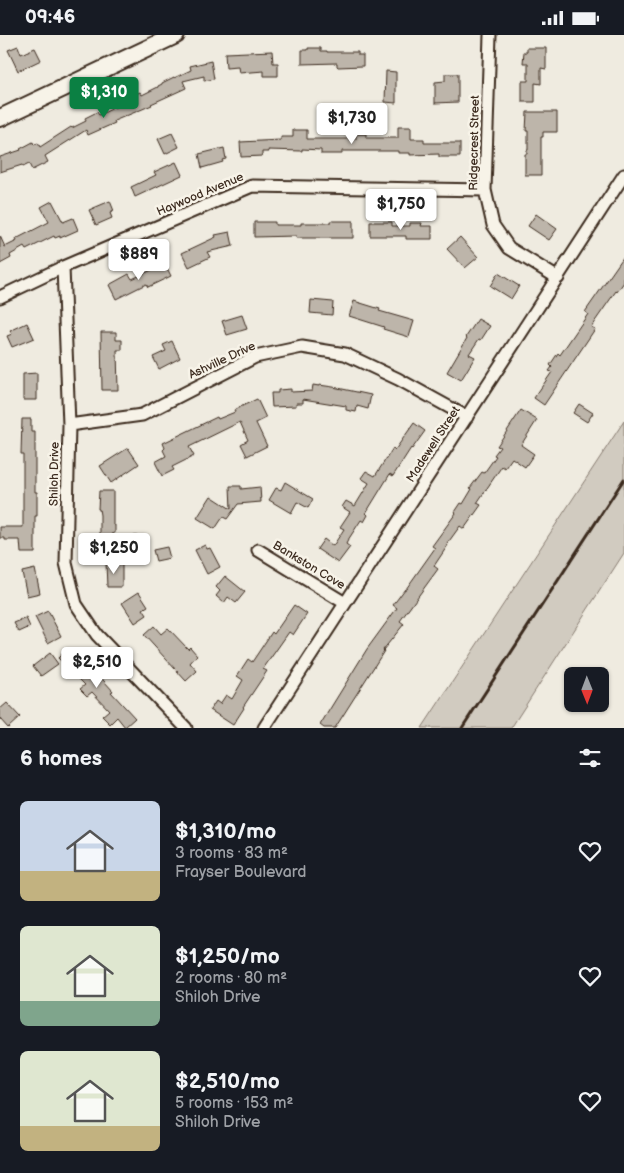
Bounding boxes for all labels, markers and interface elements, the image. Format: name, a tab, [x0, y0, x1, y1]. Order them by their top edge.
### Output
text: 09:46	[25, 6, 75, 29]
pin: $1,310	[63, 77, 145, 119]
text: $1,310	[81, 83, 127, 102]
street label: Ridgecrest Street	[466, 95, 483, 191]
pin: $1,730	[311, 103, 393, 145]
text: $1,730	[328, 109, 376, 128]
street label: Haywood Avenue	[154, 169, 246, 220]
pin: $1,750	[360, 189, 442, 231]
text: $1,750	[377, 195, 425, 214]
pin: $889	[109, 239, 169, 281]
text: $889	[119, 245, 159, 264]
street label: Ashville Drive	[186, 338, 258, 382]
street label: Madewell Street	[403, 403, 464, 485]
street label: Shiloh Drive	[46, 442, 63, 506]
pin: $1,250	[73, 533, 155, 575]
street label: Bankston Cove	[270, 538, 348, 593]
text: $1,250	[89, 539, 139, 558]
pin: $2,510	[56, 647, 138, 689]
text: $2,510	[72, 653, 122, 672]
north arrow	[564, 667, 609, 713]
map controls	[564, 667, 609, 712]
icon: filters	[576, 744, 604, 772]
text: 6 homes	[20, 746, 102, 771]
text: $1,310/mo	[175, 819, 276, 844]
icon: home	[60, 821, 120, 881]
icon: heart	[576, 837, 604, 865]
text: 3 rooms · 83 m²	[175, 844, 288, 863]
text: Frayser Boulevard	[175, 863, 306, 882]
text: $1,250/mo	[175, 944, 280, 969]
icon: home	[60, 946, 120, 1006]
icon: heart	[576, 962, 604, 990]
text: 2 rooms · 80 m²	[175, 969, 287, 988]
text: Shiloh Drive	[175, 988, 261, 1007]
text: $2,510/mo	[175, 1069, 280, 1094]
icon: home	[60, 1071, 120, 1131]
icon: heart	[576, 1087, 604, 1115]
text: 5 rooms · 153 m²	[175, 1094, 293, 1113]
text: Shiloh Drive	[175, 1113, 261, 1132]

